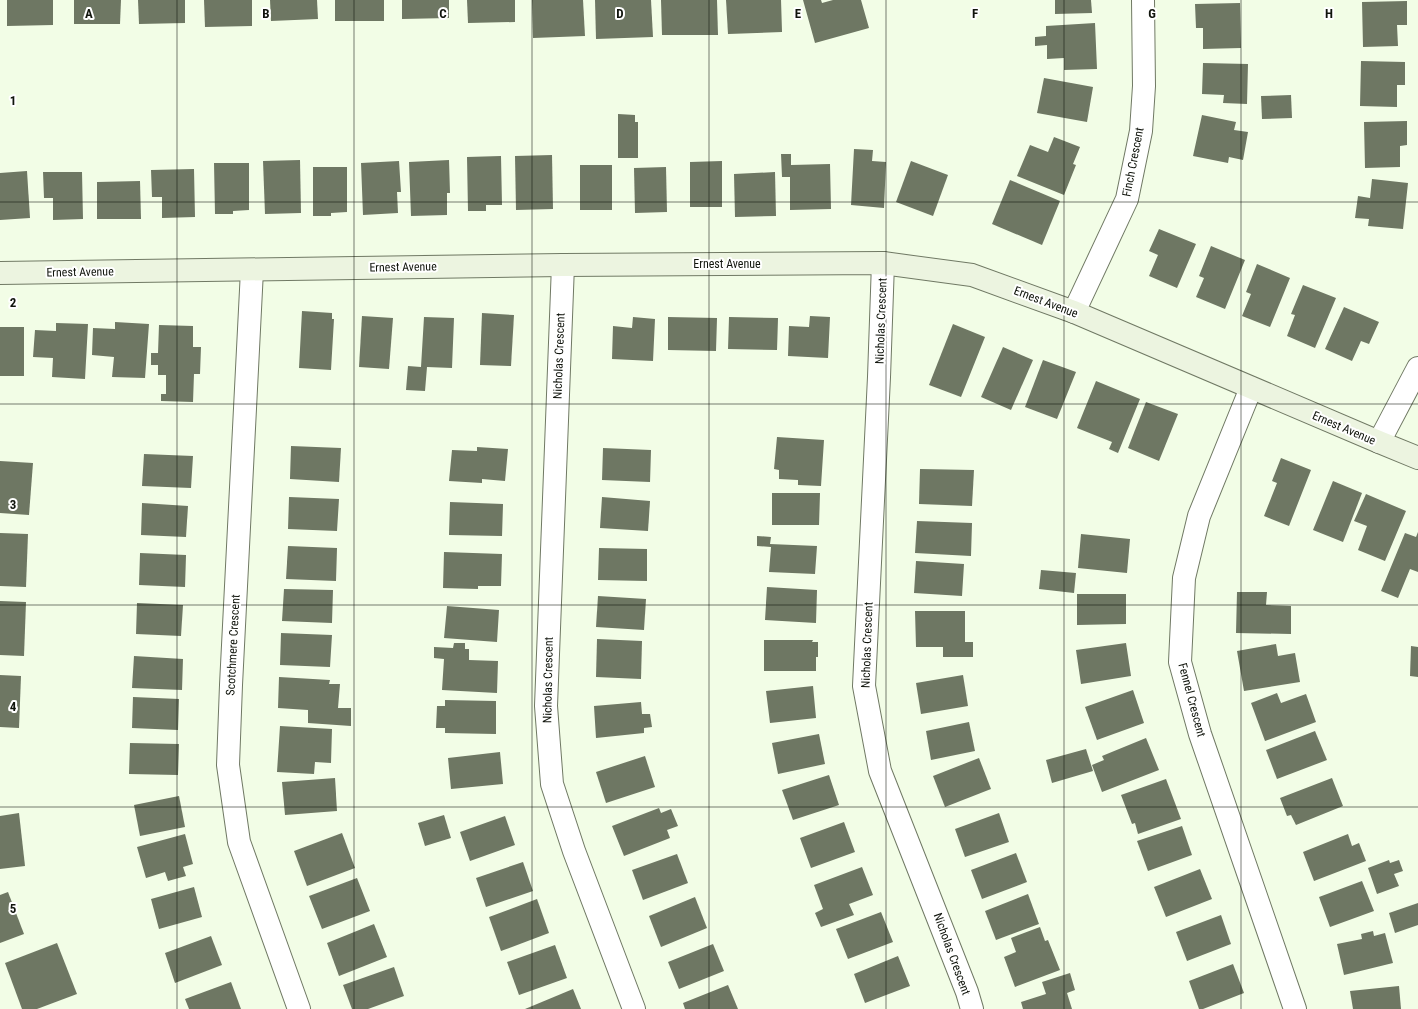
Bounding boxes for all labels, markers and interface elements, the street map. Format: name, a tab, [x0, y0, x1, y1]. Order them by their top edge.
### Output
text: A	[85, 6, 93, 21]
text: B	[262, 6, 270, 21]
text: C	[439, 6, 447, 21]
text: D	[616, 6, 624, 21]
text: E	[795, 6, 802, 21]
text: F	[972, 6, 978, 21]
text: G	[1148, 6, 1156, 21]
text: H	[1325, 6, 1333, 21]
text: 1	[10, 93, 16, 108]
street label: Finch Crescent	[1119, 126, 1147, 198]
street label: Ernest Avenue	[693, 257, 761, 271]
street label: Ernest Avenue	[369, 259, 437, 275]
street label: Ernest Avenue	[46, 264, 114, 280]
street label: Nicholas Crescent	[872, 277, 890, 364]
street label: Ernest Avenue	[1012, 283, 1080, 321]
text: 2	[10, 295, 17, 310]
street label: Nicholas Crescent	[550, 312, 568, 399]
street label: Ernest Avenue	[1310, 408, 1378, 448]
text: 3	[10, 497, 16, 512]
street label: Scotchmere Crescent	[223, 594, 243, 696]
street label: Nicholas Crescent	[858, 601, 876, 688]
street label: Nicholas Crescent	[540, 636, 556, 723]
street label: Fennel Crescent	[1175, 661, 1209, 739]
text: 4	[10, 699, 17, 714]
text: 5	[10, 901, 17, 916]
street label: Nicholas Crescent	[931, 911, 973, 997]

